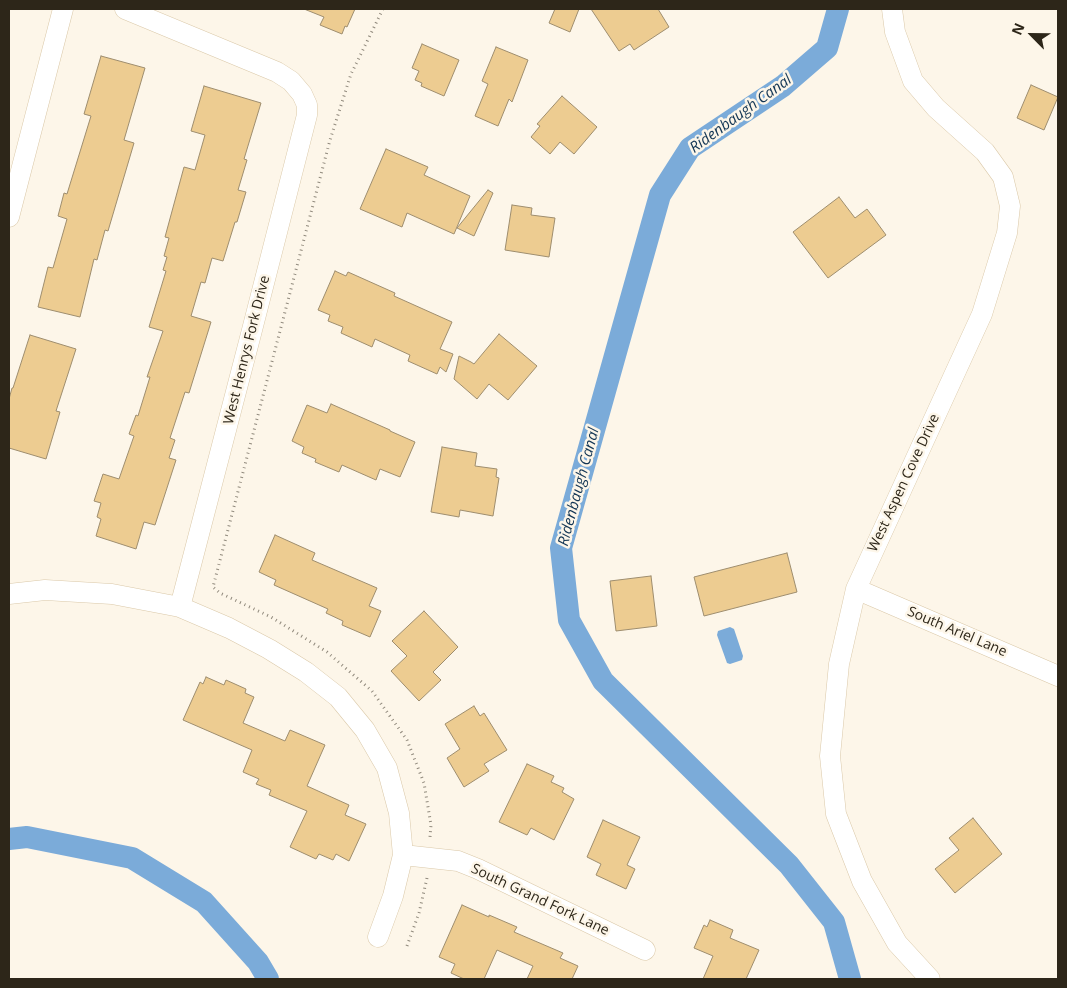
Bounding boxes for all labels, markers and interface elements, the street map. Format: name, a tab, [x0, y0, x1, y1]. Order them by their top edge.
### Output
north arrow	[1007, 10, 1057, 60]
text: N	[1007, 20, 1029, 38]
water label: Ridenbaugh Canal	[687, 71, 795, 157]
street label: West Henrys Fork Drive	[220, 274, 274, 426]
street label: West Aspen Cove Drive	[865, 411, 943, 555]
water label: Ridenbaugh Canal	[555, 426, 603, 548]
street label: South Ariel Lane	[905, 603, 1009, 661]
street label: South Grand Fork Lane	[468, 861, 612, 939]

